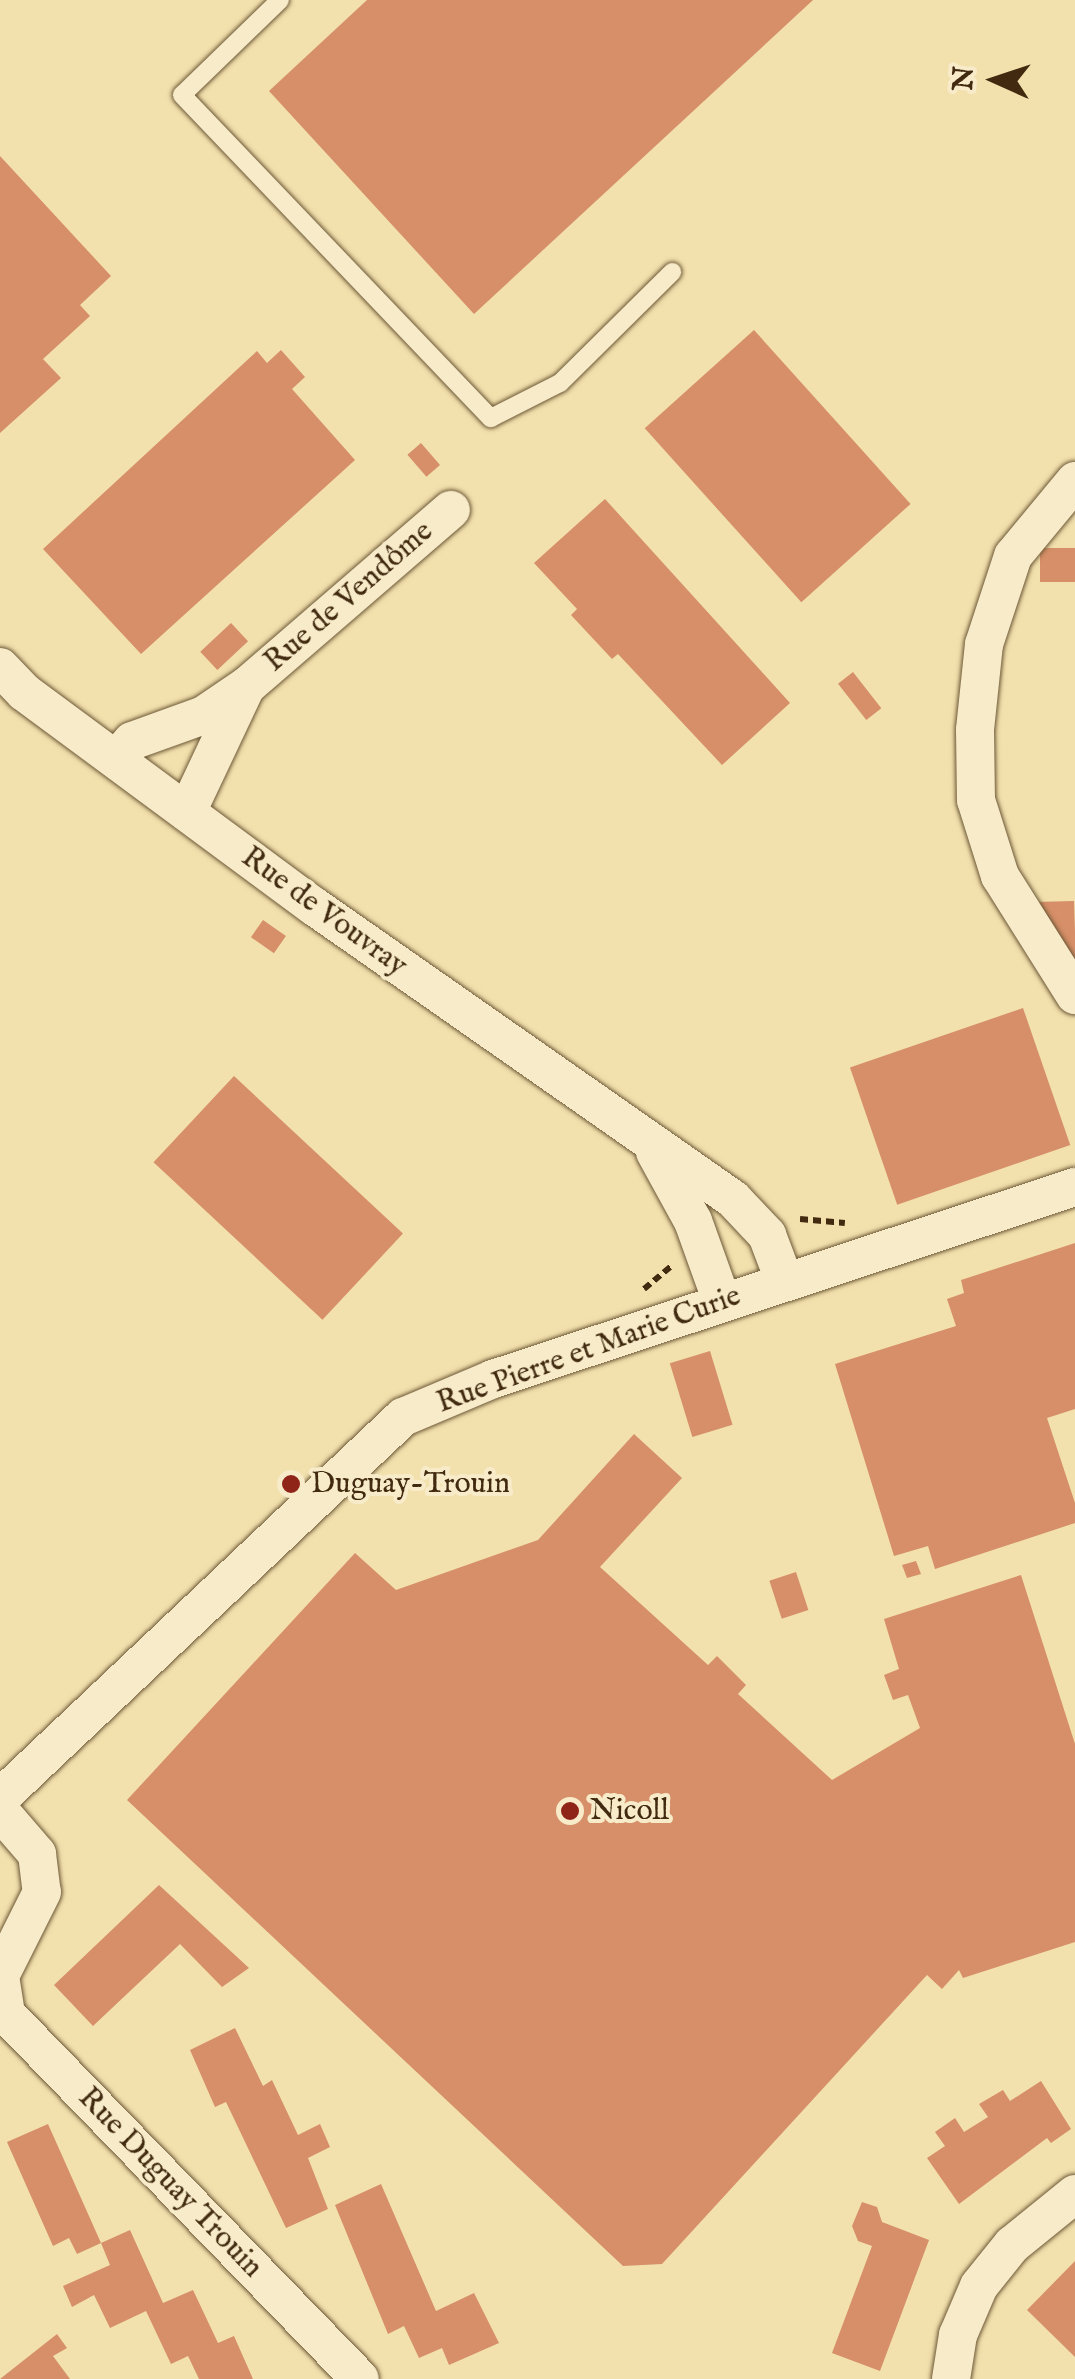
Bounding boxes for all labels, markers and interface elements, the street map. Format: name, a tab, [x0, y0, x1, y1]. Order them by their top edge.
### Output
north arrow	[945, 30, 1045, 130]
text: N	[946, 65, 983, 91]
street label: Rue de Vendôme	[257, 514, 441, 680]
street label: Rue de Vouvray	[234, 840, 414, 984]
street label: Rue Pierre et Marie Curie	[432, 1278, 746, 1422]
place label: Duguay-Trouin	[311, 1466, 510, 1502]
marker: Duguay-Trouin	[280, 1473, 302, 1495]
place label: Nicoll	[590, 1793, 669, 1829]
marker: Nicoll	[559, 1800, 581, 1822]
street label: Rue Duguay Trouin	[70, 2081, 270, 2285]

